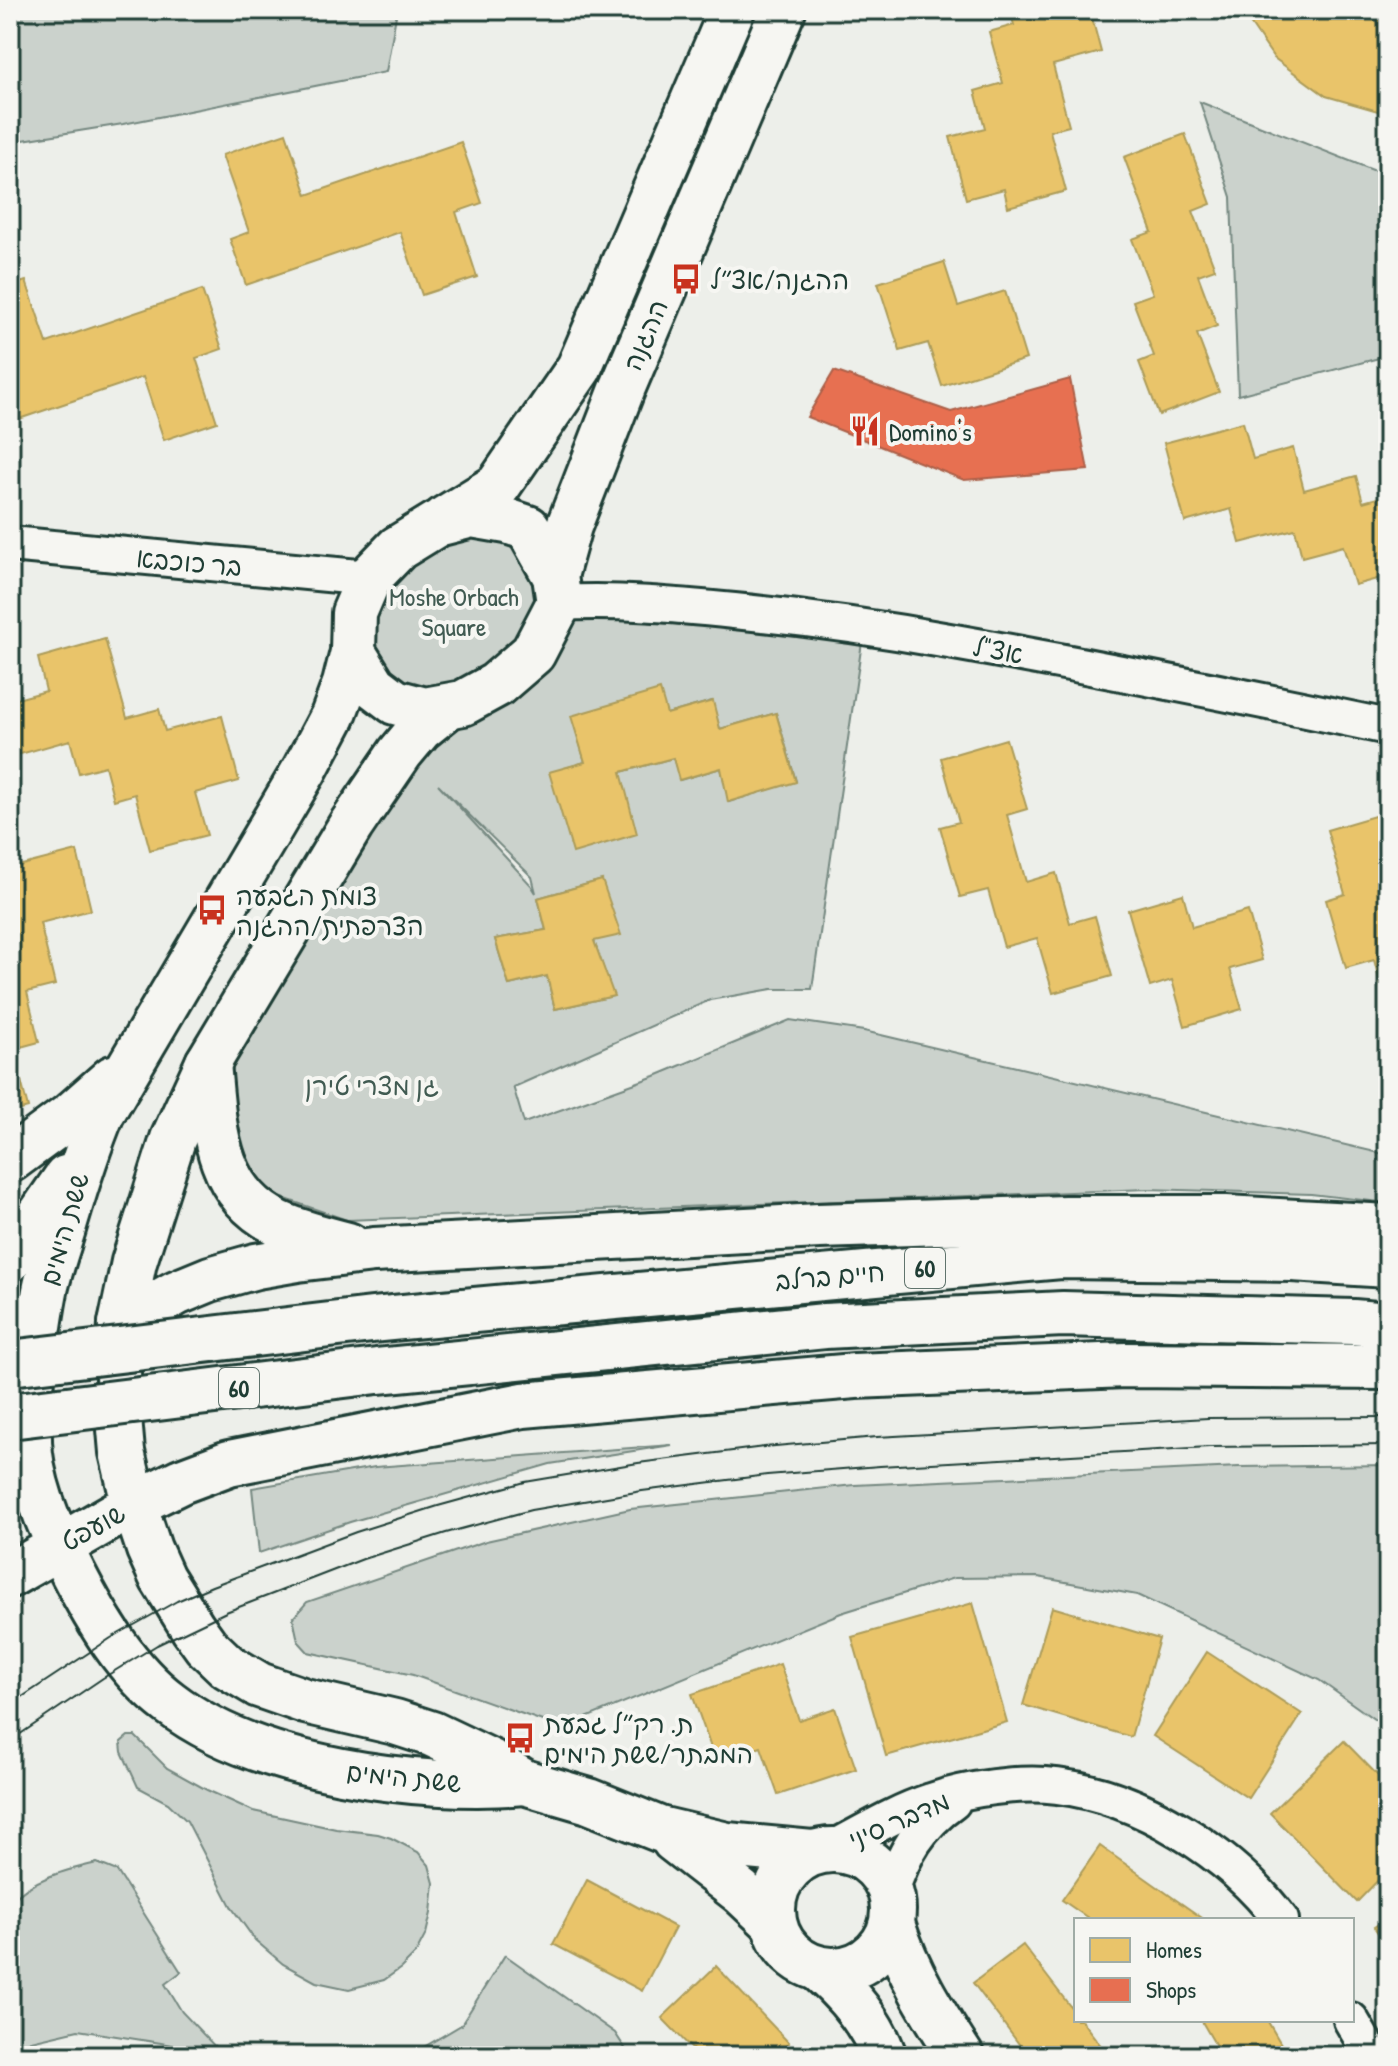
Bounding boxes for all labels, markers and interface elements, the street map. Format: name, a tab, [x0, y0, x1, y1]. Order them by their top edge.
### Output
bus stop icon: ההגנה/אצ״ל	[669, 262, 703, 296]
place label: ההגנה/אצ״ל	[710, 262, 849, 297]
street label: ההגנה	[614, 294, 676, 376]
restaurant icon: Domino's	[848, 414, 882, 448]
place label: Domino's	[889, 414, 972, 449]
street label: בר כוכבא	[135, 540, 243, 584]
park label: Moshe Orbach Square	[389, 579, 519, 644]
street label: אצ"ל	[970, 628, 1026, 672]
place label: צומת הגבעה הצרפתית/ההגנה	[236, 878, 424, 943]
bus stop icon: צומת הגבעה הצרפתית/ההגנה	[195, 893, 229, 927]
park label: גן מצרי טירן	[305, 1068, 439, 1103]
street label: ששת הימים	[31, 1168, 97, 1289]
road number: 60	[905, 1248, 945, 1288]
street label: חיים ברלב	[774, 1254, 886, 1298]
road number: 60	[219, 1368, 259, 1408]
street label: שועפט	[55, 1495, 131, 1559]
place label: ת. רק״ל גבעת המבתר/ששת הימים	[542, 1706, 753, 1771]
bus stop icon: ת. רק״ל גבעת המבתר/ששת הימים	[503, 1721, 537, 1755]
street label: ששת הימים	[345, 1754, 463, 1800]
street label: מדבר סיני	[843, 1783, 955, 1857]
legend	[1074, 1918, 1354, 2022]
text: Homes	[1146, 1933, 1202, 1965]
text: Shops	[1146, 1973, 1196, 2005]

